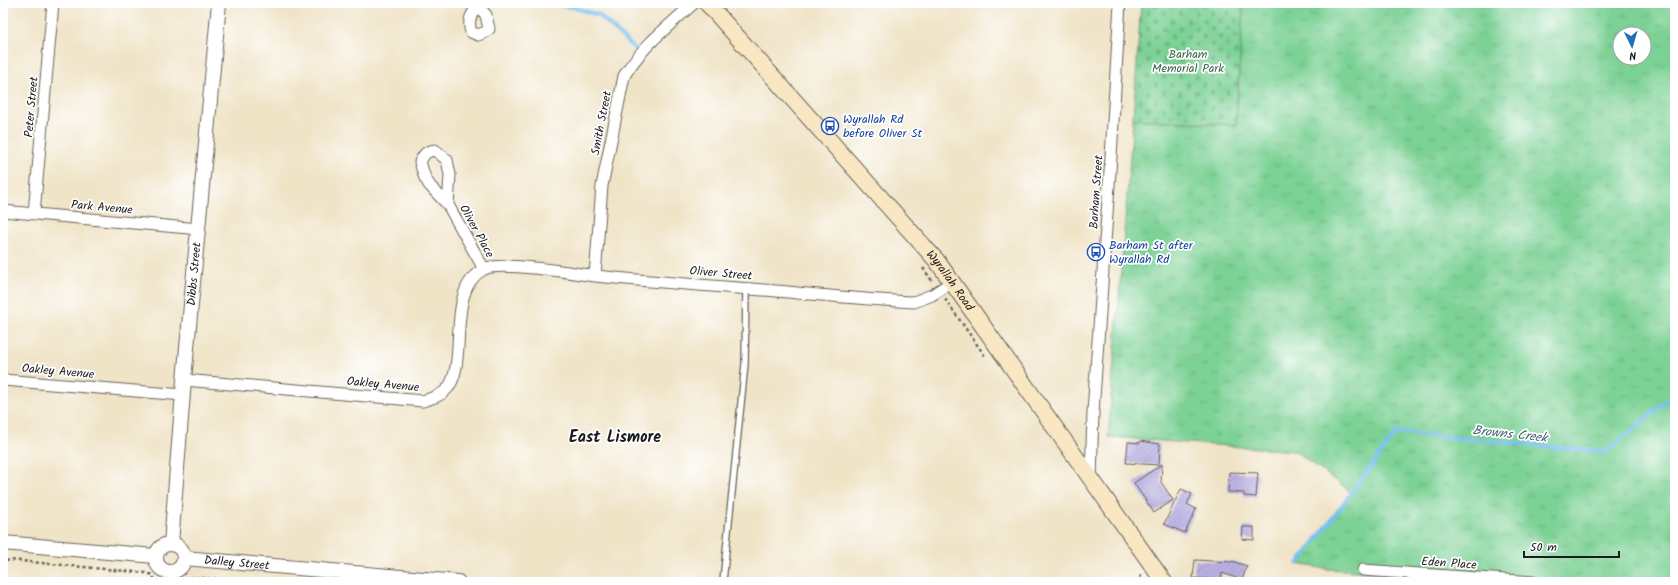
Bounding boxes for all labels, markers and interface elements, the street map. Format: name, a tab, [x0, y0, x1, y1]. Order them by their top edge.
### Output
north arrow	[1612, 26, 1652, 66]
park label: Barham Memorial Park	[1152, 45, 1224, 78]
text: N	[1628, 46, 1637, 64]
street label: Peter Street	[19, 75, 44, 138]
street label: Smith Street	[586, 89, 617, 157]
place label: Wyrallah Rd before Oliver St	[843, 110, 923, 143]
bus stop icon: Wyrallah Rd before Oliver St	[820, 116, 840, 136]
street label: Barham Street	[1084, 154, 1109, 230]
street label: Park Avenue	[70, 195, 134, 220]
street label: Oliver Place	[454, 201, 499, 262]
place label: Barham St after Wyrallah Rd	[1109, 236, 1194, 269]
street label: Dibbs Street	[182, 241, 207, 307]
bus stop icon: Barham St after Wyrallah Rd	[1086, 242, 1106, 262]
street label: Wyrallah Road	[921, 246, 979, 316]
street label: Oliver Street	[689, 261, 753, 286]
street label: Oakley Avenue	[21, 359, 96, 384]
street label: Oakley Avenue	[346, 372, 421, 397]
water label: Browns Creek	[1472, 420, 1550, 449]
district label: East Lismore	[569, 425, 661, 450]
scale bar	[1524, 533, 1619, 559]
text: 50 m	[1530, 538, 1557, 557]
street label: Dalley Street	[203, 551, 271, 575]
street label: Eden Place	[1421, 552, 1478, 575]

